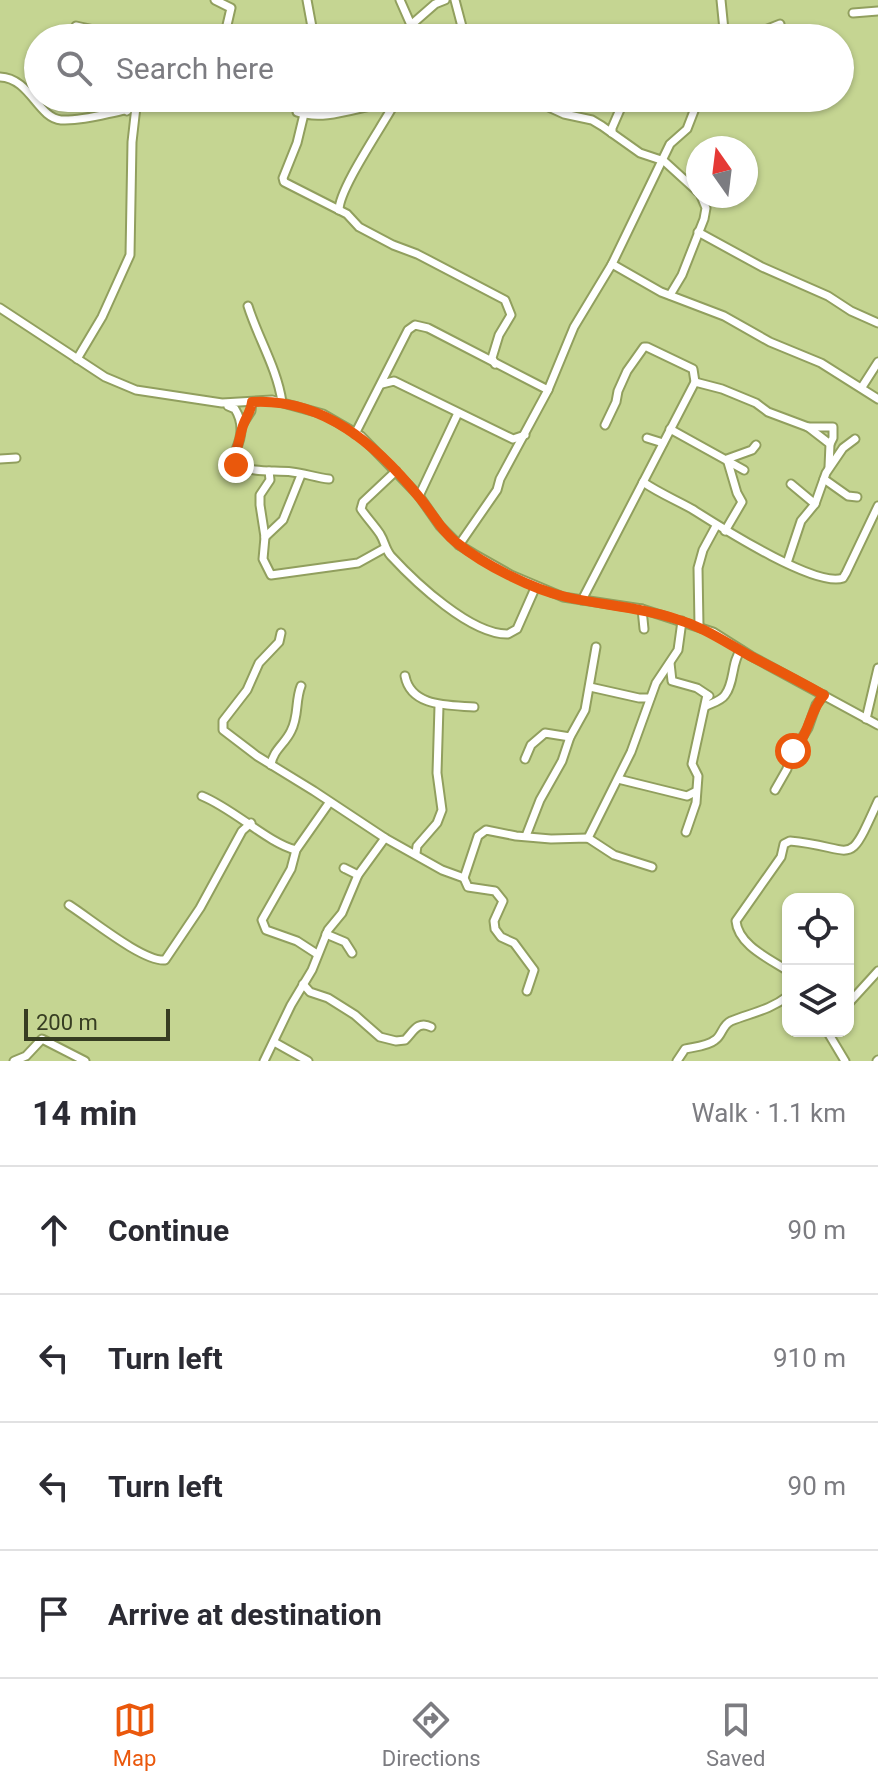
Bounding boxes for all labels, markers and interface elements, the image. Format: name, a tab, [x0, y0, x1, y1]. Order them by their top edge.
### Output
search box	[24, 24, 854, 112]
icon: search	[52, 46, 96, 90]
text: Search here	[116, 51, 274, 86]
north arrow	[686, 136, 758, 208]
route end	[218, 447, 254, 483]
route start	[775, 733, 811, 769]
map controls	[782, 893, 854, 1037]
button: locate	[782, 893, 854, 965]
button: layers	[782, 965, 854, 1037]
scale bar	[24, 1005, 170, 1041]
text: 200 m	[36, 1010, 98, 1035]
text: 14 min	[32, 1093, 137, 1133]
text: Walk · 1.1 km	[692, 1098, 846, 1128]
icon: ahead	[32, 1208, 76, 1252]
text: Continue	[108, 1213, 229, 1248]
text: 90 m	[788, 1215, 846, 1245]
icon: left	[32, 1336, 76, 1380]
text: Turn left	[108, 1341, 223, 1376]
text: 910 m	[773, 1343, 846, 1373]
icon: left	[32, 1464, 76, 1508]
text: Turn left	[108, 1469, 223, 1504]
text: 90 m	[788, 1471, 846, 1501]
icon: arrive	[32, 1592, 76, 1636]
text: Arrive at destination	[108, 1597, 382, 1632]
tab: Map	[113, 1698, 157, 1771]
tab: Directions	[382, 1698, 481, 1771]
tab: Saved	[706, 1698, 765, 1771]

